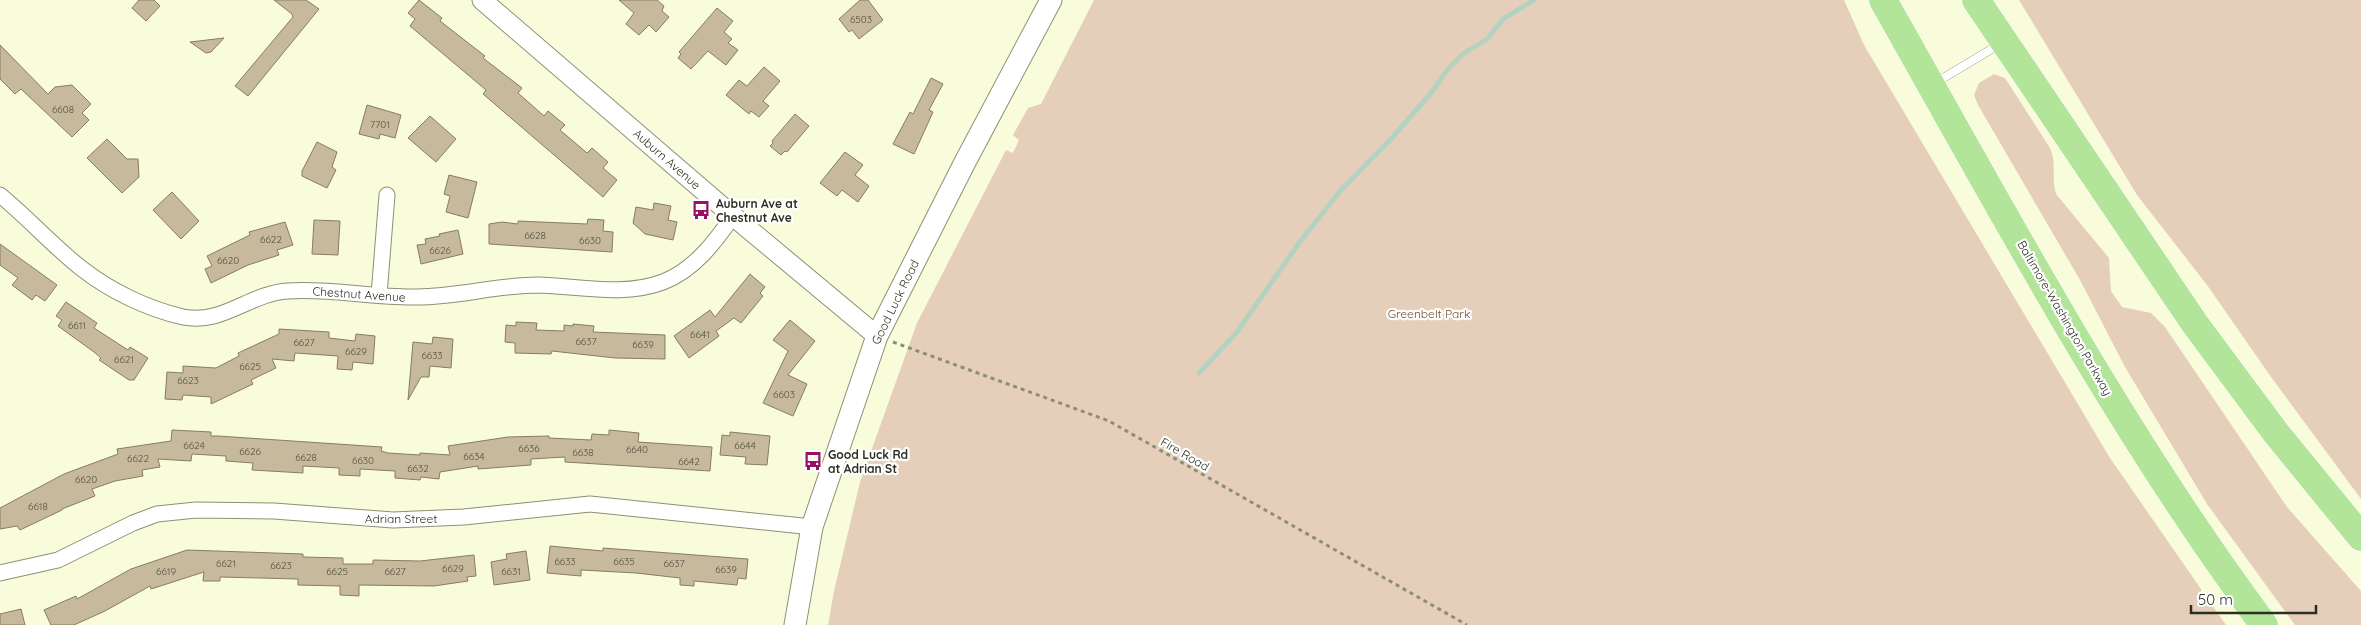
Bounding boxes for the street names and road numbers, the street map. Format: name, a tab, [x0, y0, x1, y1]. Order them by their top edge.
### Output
street label: Auburn Avenue	[630, 126, 704, 193]
street label: Baltimore-Washington Parkway	[2014, 238, 2116, 398]
street label: Good Luck Road	[868, 257, 922, 347]
street label: Chestnut Avenue	[312, 283, 406, 305]
street label: Fire Road	[1158, 434, 1212, 474]
street label: Adrian Street	[365, 511, 437, 526]

